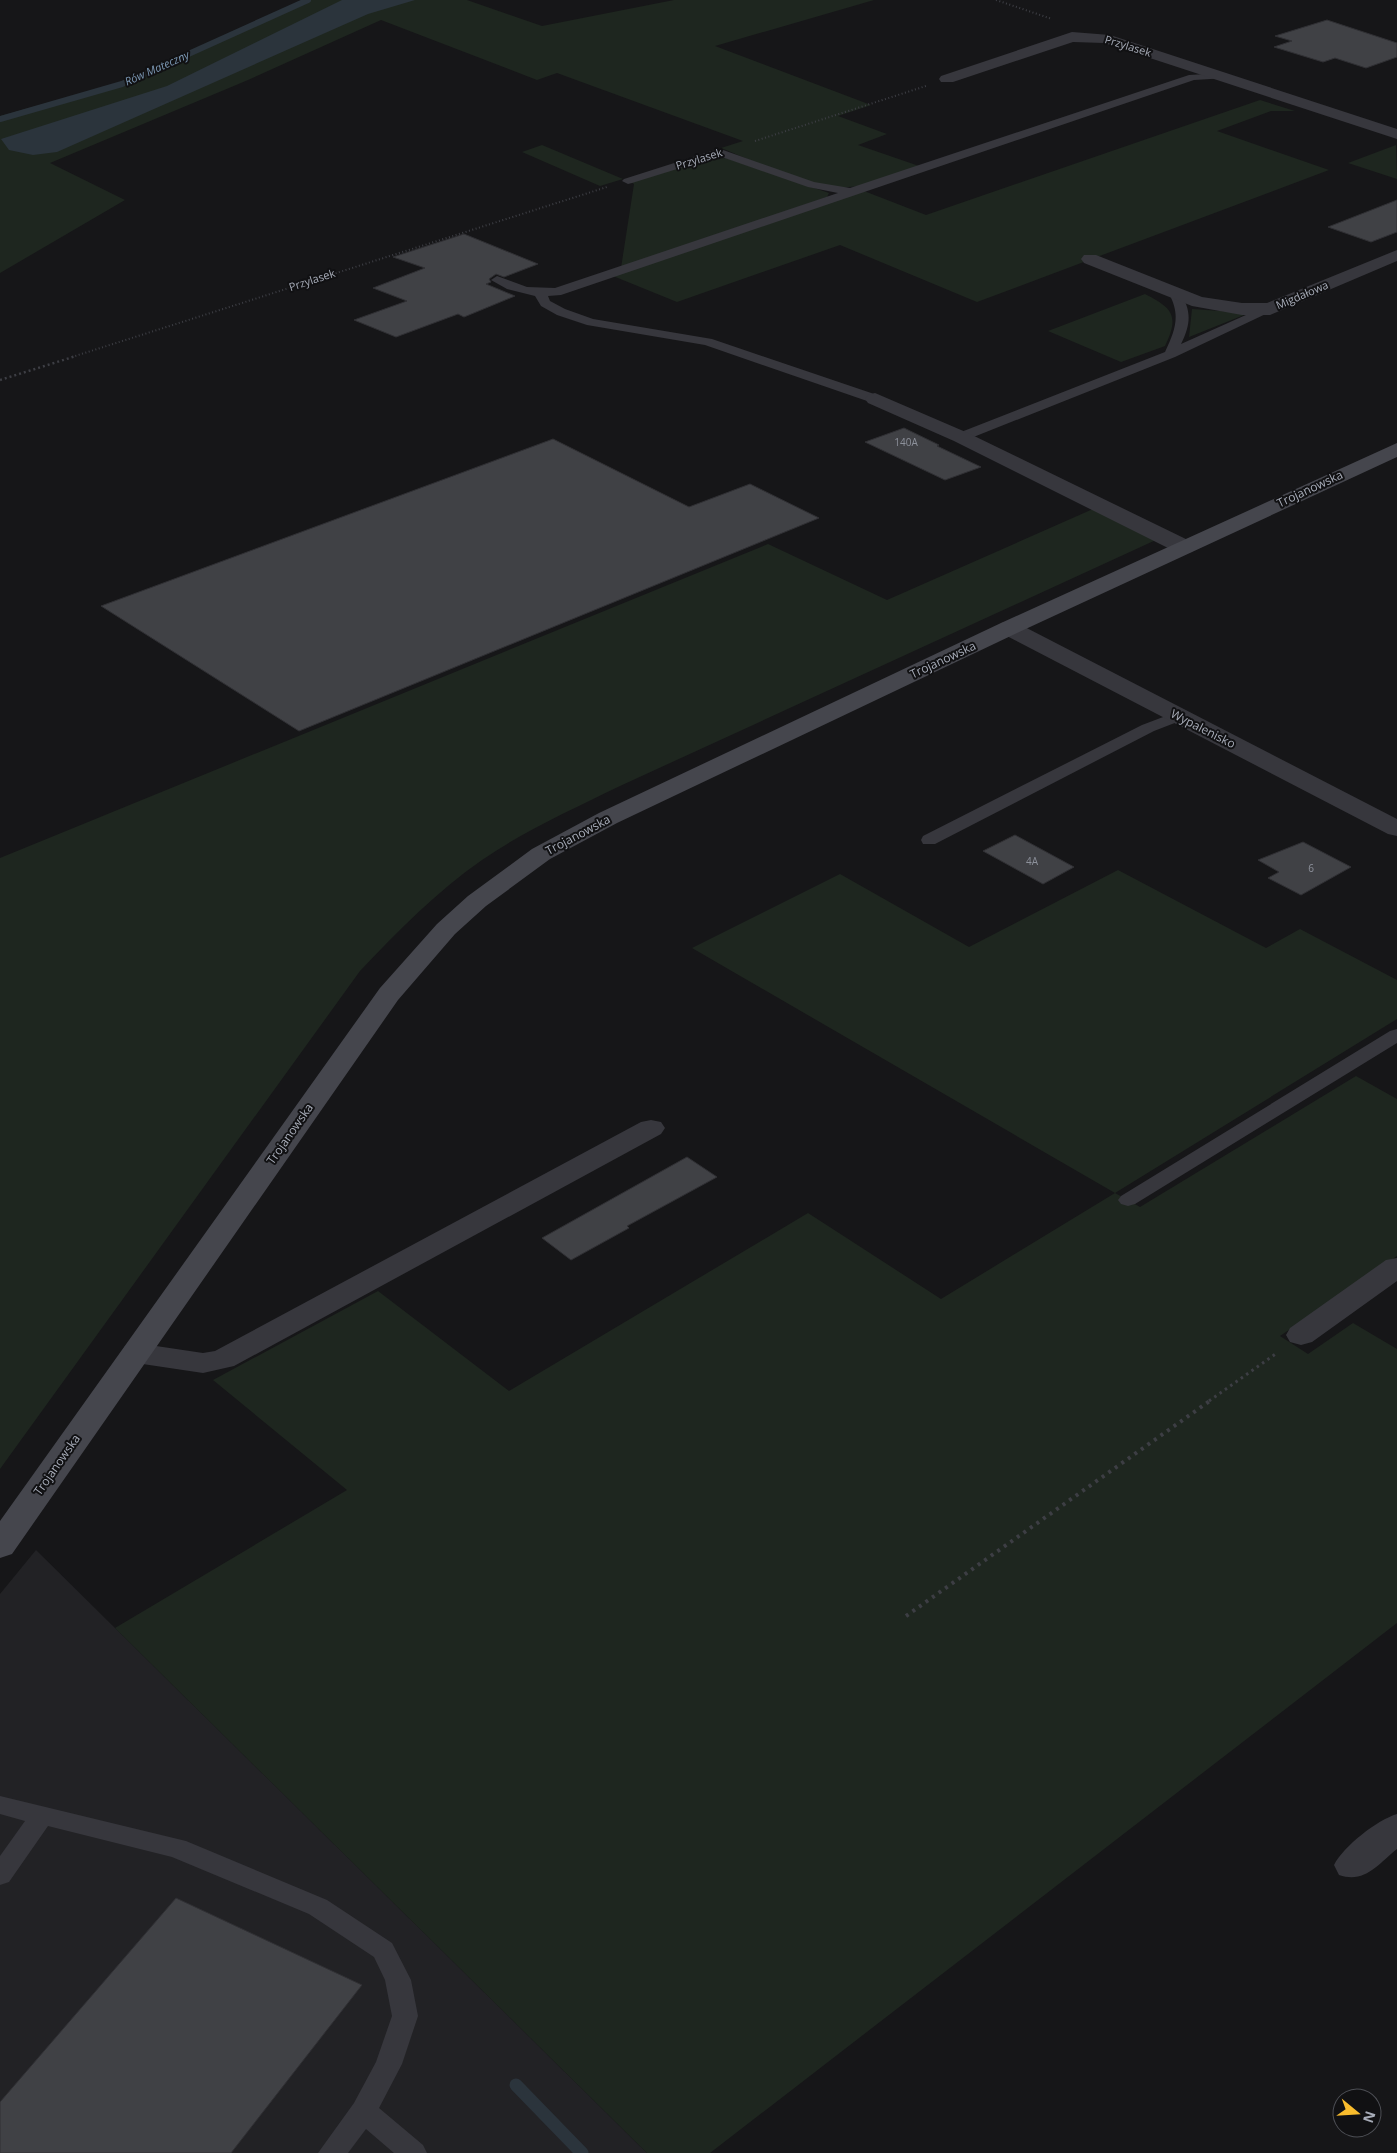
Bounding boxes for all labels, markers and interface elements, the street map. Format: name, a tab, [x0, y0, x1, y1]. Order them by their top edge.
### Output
street label: Przylasek	[1103, 31, 1153, 60]
water label: Rów Mateczny	[122, 46, 192, 88]
street label: Przylasek	[674, 144, 724, 173]
street label: Przylasek	[287, 265, 337, 294]
street label: Migdałowa	[1273, 277, 1330, 312]
house number: 140A	[894, 435, 918, 449]
street label: Trojanowska	[1274, 466, 1346, 511]
street label: Trojanowska	[907, 637, 979, 682]
street label: Wypalenisko	[1168, 705, 1238, 752]
street label: Trojanowska	[542, 810, 613, 859]
house number: 4A	[1026, 854, 1039, 868]
house number: 6	[1308, 861, 1314, 875]
street label: Trojanowska	[262, 1100, 317, 1168]
street label: Trojanowska	[29, 1431, 84, 1499]
north arrow	[1332, 2088, 1382, 2138]
text: N	[1359, 2109, 1381, 2126]

